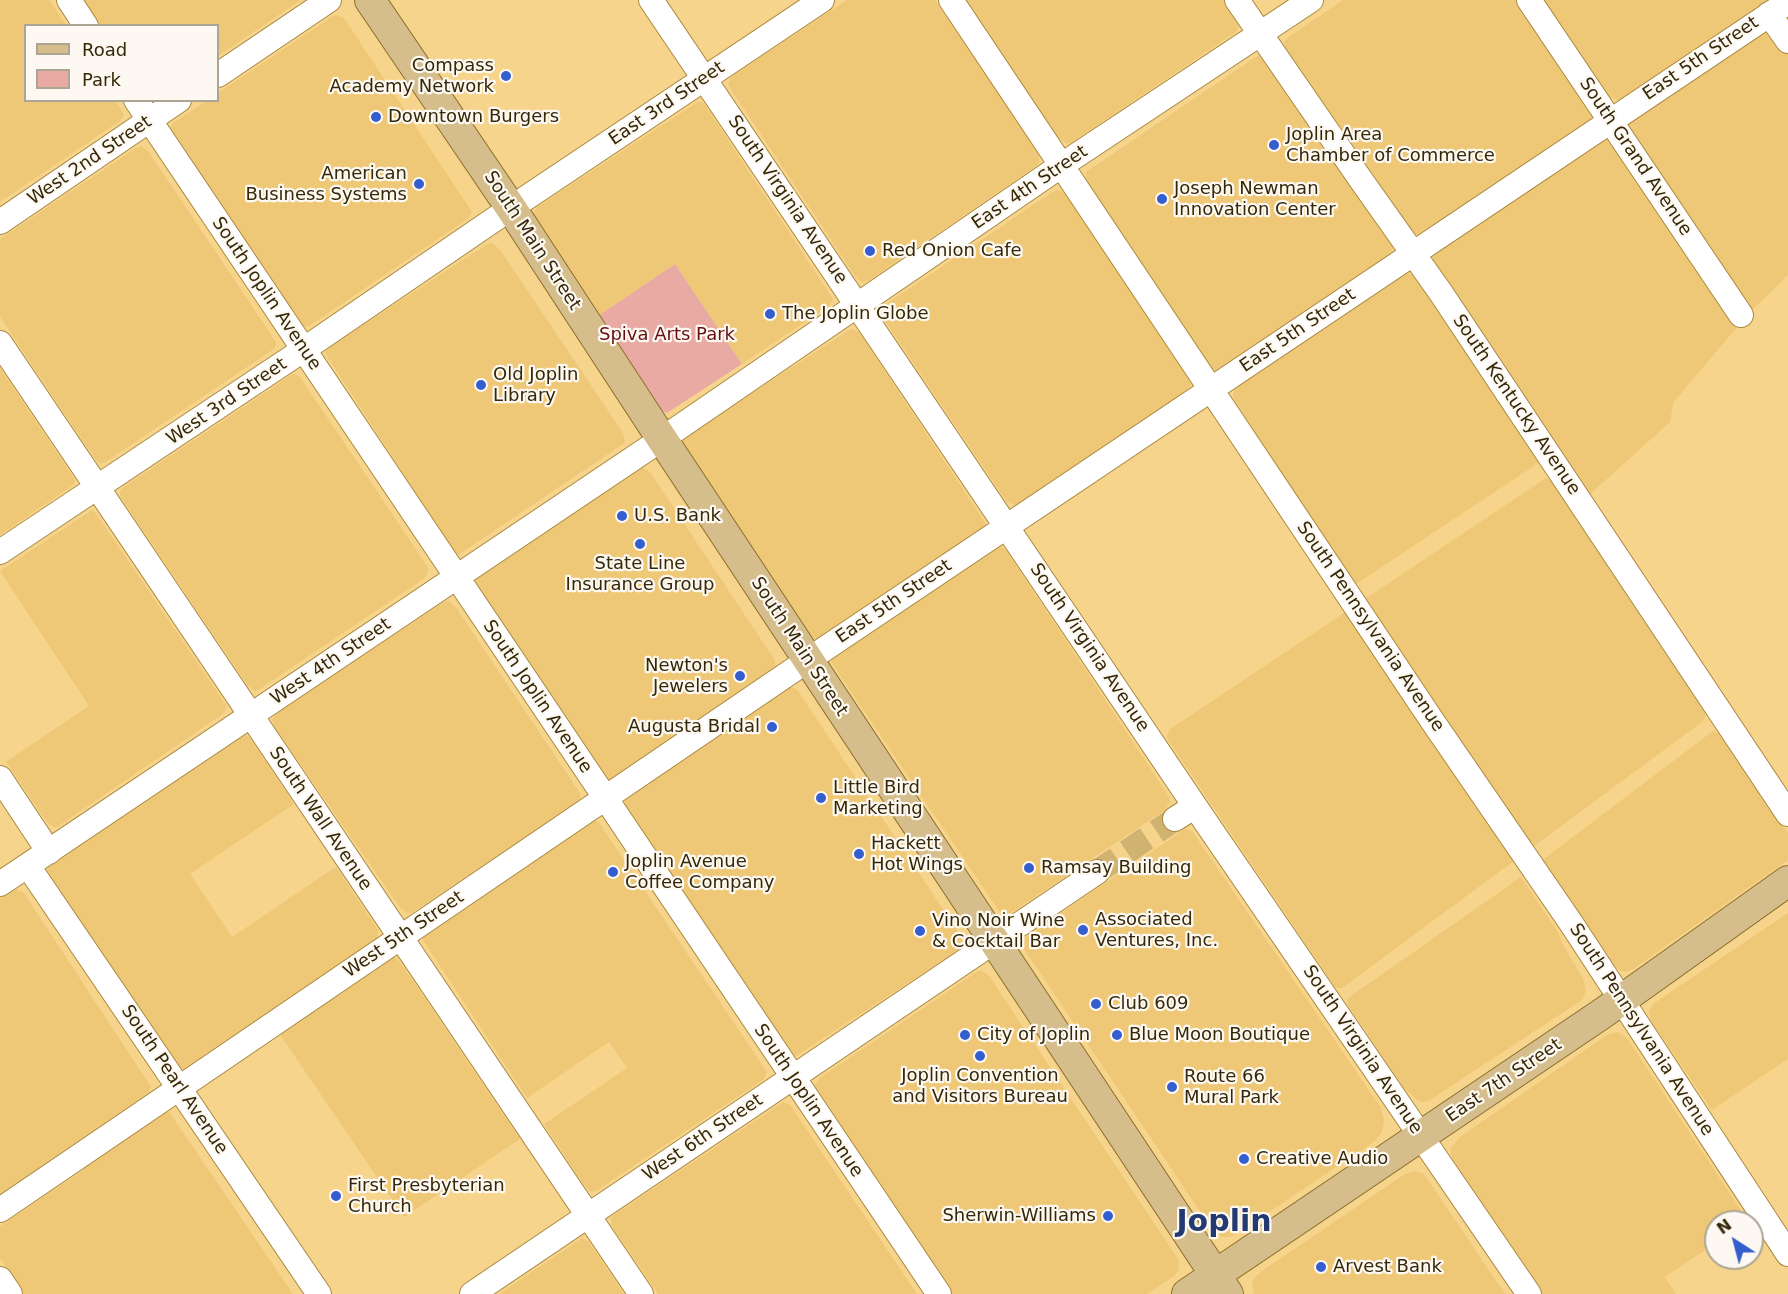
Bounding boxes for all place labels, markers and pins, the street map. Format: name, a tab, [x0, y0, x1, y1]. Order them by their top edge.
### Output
place label: Compass Academy Network	[330, 55, 494, 98]
marker: Compass Academy Network	[499, 69, 513, 83]
place label: Downtown Burgers	[388, 106, 559, 128]
marker: Downtown Burgers	[369, 110, 383, 124]
place label: Joplin Area Chamber of Commerce	[1286, 124, 1495, 166]
marker: Joplin Area Chamber of Commerce	[1267, 138, 1281, 152]
place label: American Business Systems	[245, 163, 407, 206]
marker: American Business Systems	[412, 177, 426, 191]
place label: Joseph Newman Innovation Center	[1174, 178, 1336, 220]
marker: Joseph Newman Innovation Center	[1155, 192, 1169, 206]
place label: Red Onion Cafe	[882, 240, 1022, 262]
marker: Red Onion Cafe	[863, 244, 877, 258]
place label: The Joplin Globe	[782, 303, 929, 325]
marker: The Joplin Globe	[763, 307, 777, 321]
place label: Old Joplin Library	[493, 364, 578, 406]
marker: Old Joplin Library	[474, 378, 488, 392]
place label: U.S. Bank	[634, 505, 721, 527]
marker: U.S. Bank	[615, 509, 629, 523]
marker: State Line Insurance Group	[633, 537, 647, 551]
place label: State Line Insurance Group	[566, 553, 714, 596]
place label: Newton's Jewelers	[645, 655, 728, 698]
marker: Newton's Jewelers	[733, 669, 747, 683]
place label: Augusta Bridal	[628, 716, 760, 738]
marker: Augusta Bridal	[765, 720, 779, 734]
place label: Little Bird Marketing	[833, 777, 923, 820]
marker: Little Bird Marketing	[814, 791, 828, 805]
place label: Hackett Hot Wings	[871, 833, 963, 876]
marker: Hackett Hot Wings	[852, 847, 866, 861]
place label: Joplin Avenue Coffee Company	[625, 851, 774, 894]
place label: Ramsay Building	[1041, 857, 1191, 879]
marker: Ramsay Building	[1022, 861, 1036, 875]
marker: Joplin Avenue Coffee Company	[606, 865, 620, 879]
place label: Associated Ventures, Inc.	[1095, 909, 1218, 952]
place label: Vino Noir Wine & Cocktail Bar	[932, 910, 1065, 952]
marker: Associated Ventures, Inc.	[1076, 923, 1090, 937]
marker: Vino Noir Wine & Cocktail Bar	[913, 924, 927, 938]
place label: Club 609	[1108, 993, 1188, 1015]
marker: Club 609	[1089, 997, 1103, 1011]
place label: City of Joplin	[977, 1024, 1090, 1046]
place label: Blue Moon Boutique	[1129, 1024, 1310, 1046]
marker: City of Joplin	[958, 1028, 972, 1042]
marker: Blue Moon Boutique	[1110, 1028, 1124, 1042]
marker: Joplin Convention and Visitors Bureau	[973, 1049, 987, 1063]
place label: Joplin Convention and Visitors Bureau	[892, 1065, 1068, 1108]
place label: Route 66 Mural Park	[1184, 1066, 1279, 1108]
marker: Route 66 Mural Park	[1165, 1080, 1179, 1094]
place label: Creative Audio	[1256, 1148, 1388, 1170]
marker: Creative Audio	[1237, 1152, 1251, 1166]
place label: First Presbyterian Church	[348, 1175, 505, 1218]
marker: First Presbyterian Church	[329, 1189, 343, 1203]
place label: Sherwin-Williams	[942, 1205, 1096, 1227]
marker: Sherwin-Williams	[1101, 1209, 1115, 1223]
place label: Arvest Bank	[1333, 1256, 1442, 1278]
marker: Arvest Bank	[1314, 1260, 1328, 1274]

